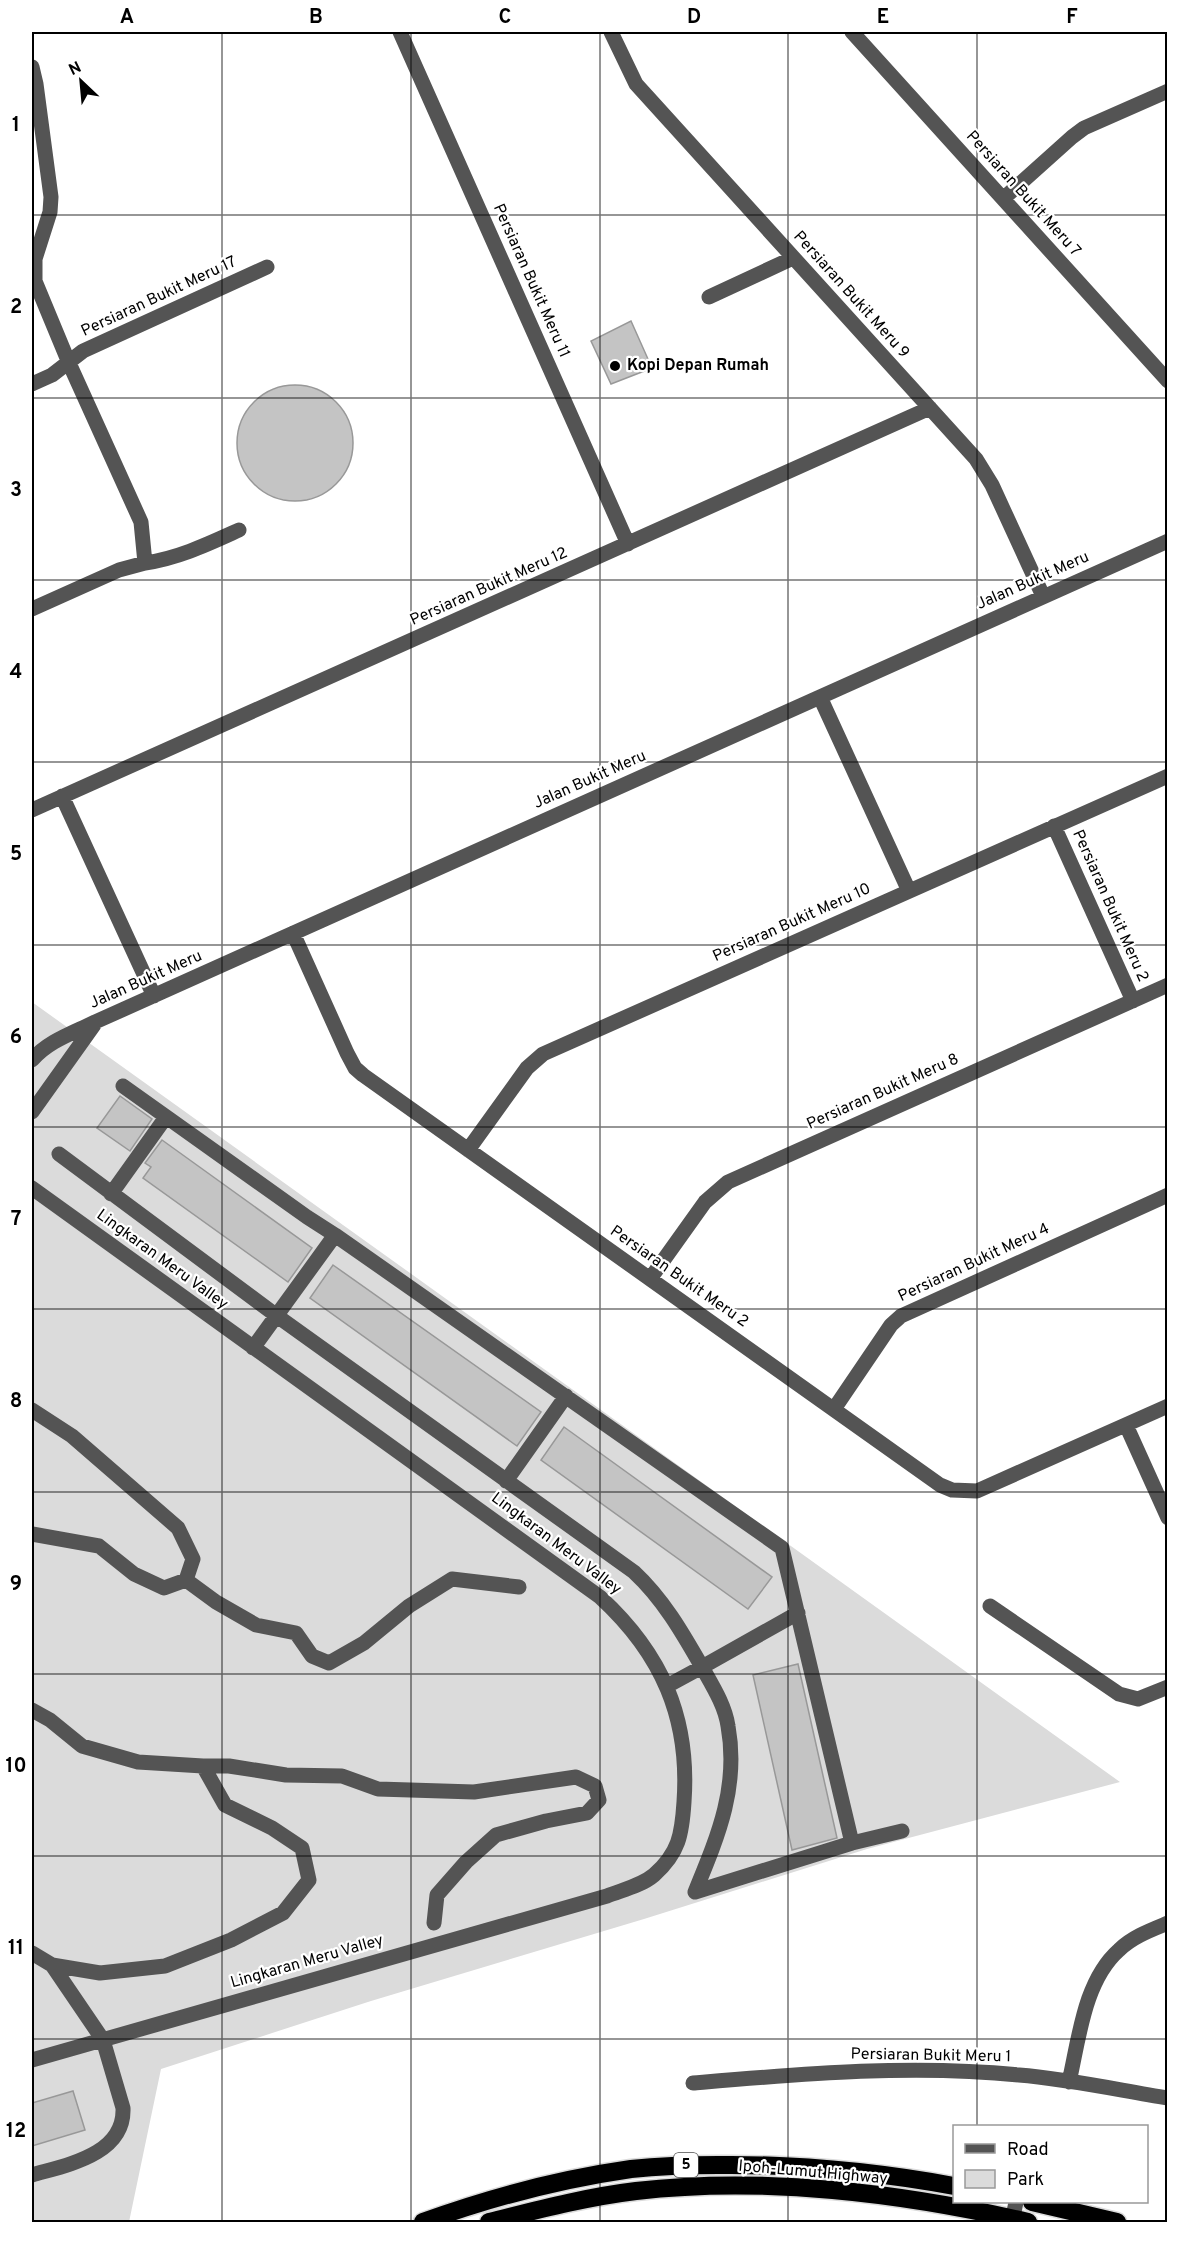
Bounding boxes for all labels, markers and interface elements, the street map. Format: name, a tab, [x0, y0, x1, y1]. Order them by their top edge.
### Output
text: A	[120, 5, 134, 31]
text: B	[309, 5, 323, 31]
text: C	[499, 5, 511, 31]
text: D	[687, 5, 701, 31]
text: E	[877, 5, 889, 31]
text: F	[1066, 5, 1078, 31]
north arrow	[51, 51, 111, 111]
text: N	[66, 58, 85, 81]
text: 1	[12, 113, 20, 139]
street label: Persiaran Bukit Meru 7	[961, 127, 1085, 261]
street label: Persiaran Bukit Meru 11	[488, 201, 574, 361]
street label: Persiaran Bukit Meru 9	[789, 227, 913, 363]
street label: Persiaran Bukit Meru 17	[78, 252, 240, 342]
text: 2	[10, 295, 22, 321]
place label: Kopi Depan Rumah	[627, 356, 769, 376]
marker: Kopi Depan Rumah	[608, 359, 622, 373]
text: 3	[10, 478, 22, 504]
street label: Persiaran Bukit Meru 12	[407, 543, 571, 631]
street label: Jalan Bukit Meru	[974, 547, 1092, 615]
text: 4	[10, 660, 22, 686]
street label: Jalan Bukit Meru	[531, 746, 649, 814]
street label: Persiaran Bukit Meru 2	[1067, 827, 1153, 985]
text: 5	[10, 842, 22, 868]
street label: Persiaran Bukit Meru 10	[710, 879, 874, 967]
street label: Jalan Bukit Meru	[87, 946, 205, 1014]
text: 6	[10, 1025, 22, 1051]
street label: Persiaran Bukit Meru 8	[804, 1049, 962, 1135]
street label: Lingkaran Meru Valley	[92, 1205, 232, 1315]
text: 7	[11, 1207, 21, 1233]
street label: Persiaran Bukit Meru 4	[895, 1219, 1053, 1307]
street label: Persiaran Bukit Meru 2	[606, 1222, 752, 1332]
text: 8	[10, 1389, 22, 1415]
street label: Lingkaran Meru Valley	[487, 1488, 625, 1600]
text: 9	[10, 1572, 22, 1598]
text: 10	[5, 1754, 27, 1780]
street label: Lingkaran Meru Valley	[228, 1931, 386, 1993]
text: 11	[8, 1936, 24, 1962]
street label: Persiaran Bukit Meru 1	[850, 2045, 1012, 2067]
text: 12	[6, 2119, 26, 2145]
legend	[953, 2125, 1148, 2203]
text: Road	[1007, 2139, 1049, 2162]
road number: 5	[674, 2153, 698, 2177]
street label: Ipoh-Lumut Highway	[738, 2157, 888, 2189]
text: Park	[1007, 2169, 1044, 2192]

